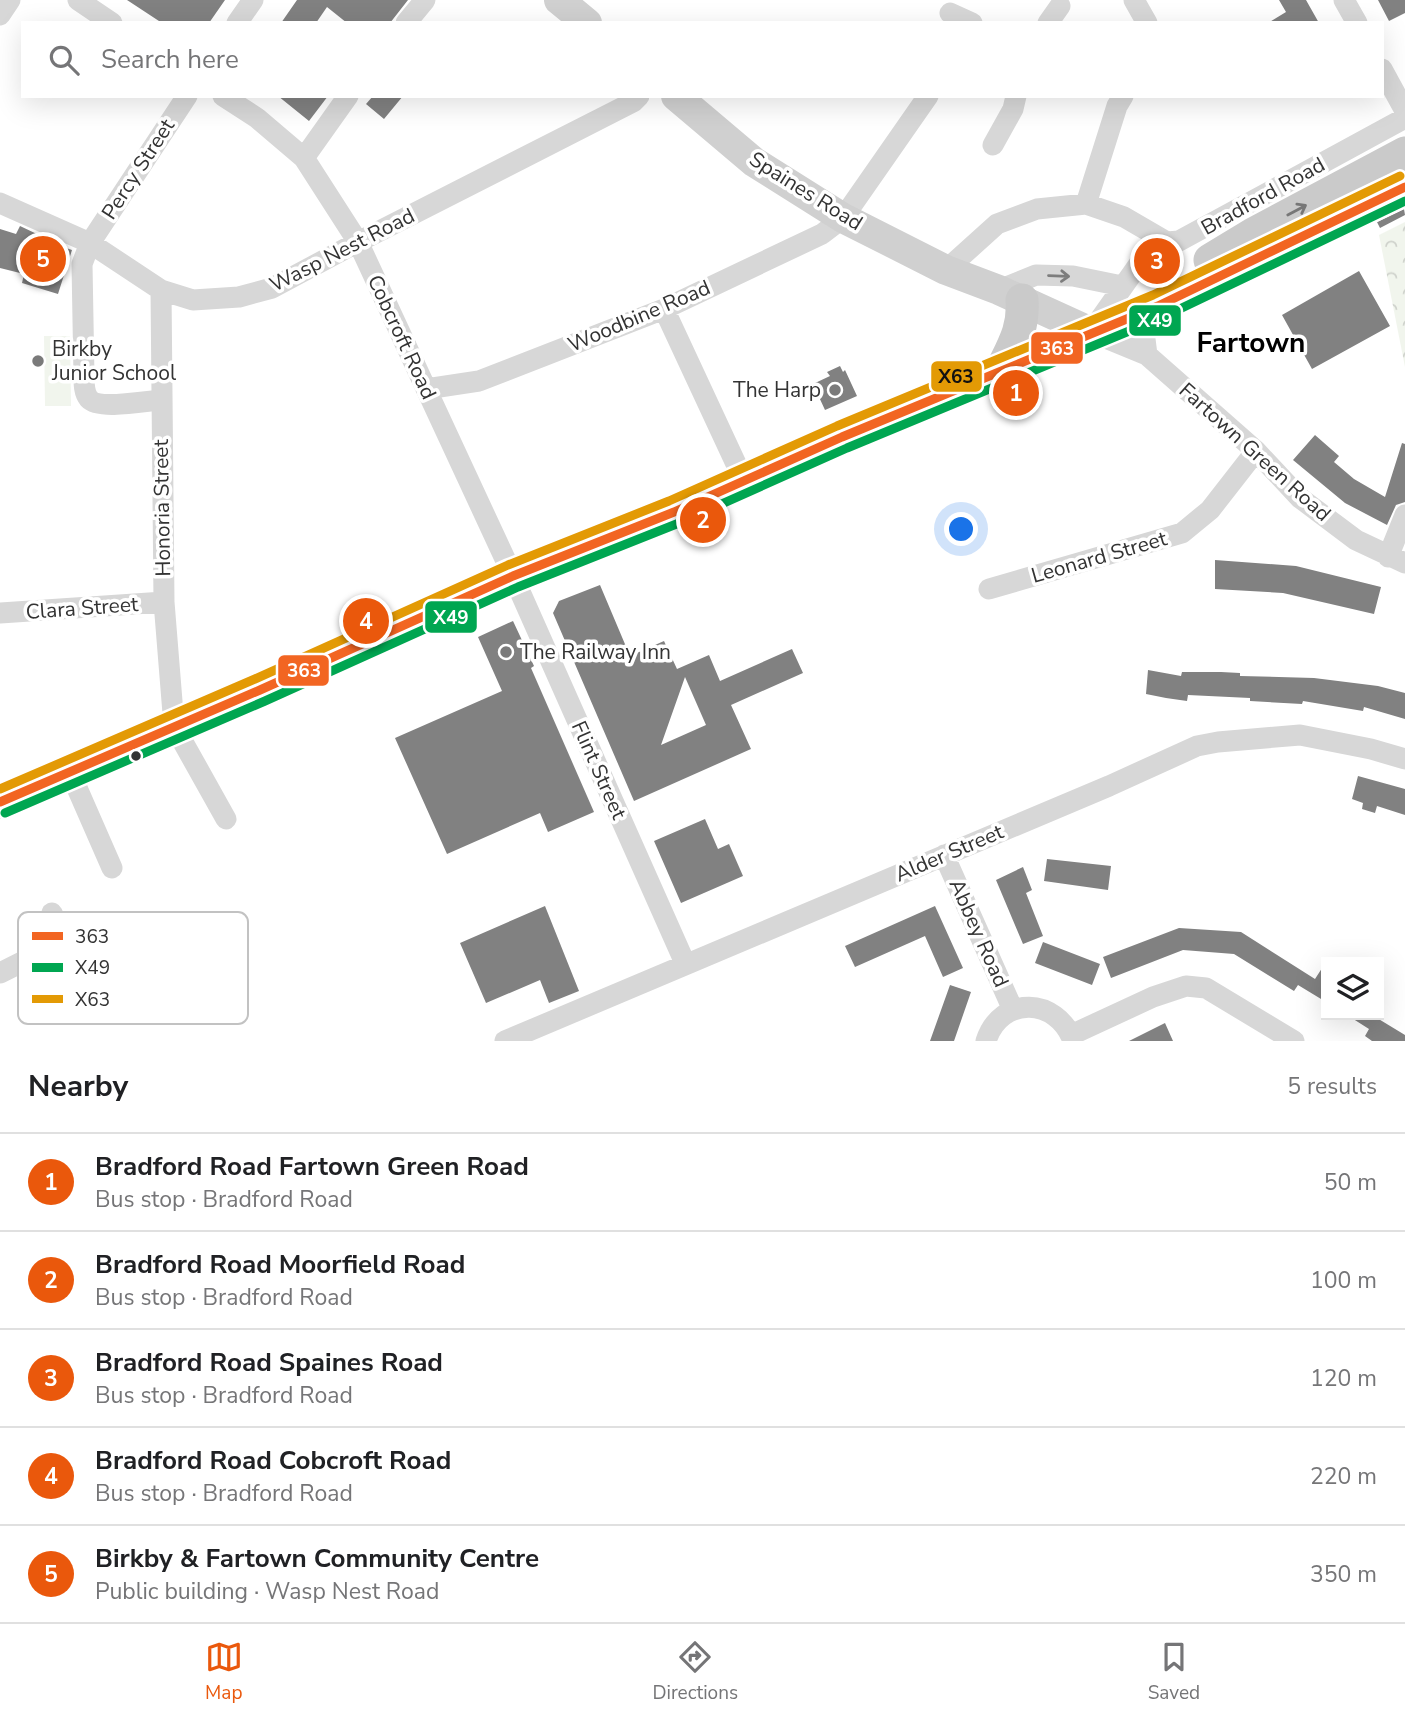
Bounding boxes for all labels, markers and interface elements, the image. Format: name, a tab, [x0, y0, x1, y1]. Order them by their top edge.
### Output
search box	[21, 21, 1384, 98]
icon: search	[45, 41, 83, 79]
text: Search here	[101, 42, 239, 77]
street label: Percy Street	[95, 113, 181, 225]
street label: Spaines Road	[744, 145, 868, 237]
street label: Bradford Road	[1196, 150, 1330, 242]
street label: Wasp Nest Road	[265, 201, 419, 299]
one-way arrow	[1286, 203, 1307, 217]
pin: 5	[20, 233, 66, 285]
pin: 3	[1134, 235, 1180, 287]
one-way arrow	[1048, 269, 1071, 282]
street label: Cobcroft Road	[361, 270, 443, 404]
street label: Woodbine Road	[564, 273, 714, 359]
line badge: X49	[1128, 304, 1182, 337]
text: X49	[1136, 308, 1173, 334]
district label: Fartown	[1197, 324, 1305, 362]
line badge: 363	[1030, 331, 1084, 365]
place label: Birkby Junior School	[51, 335, 177, 387]
text: 363	[1040, 336, 1074, 362]
marker: Birkby Junior School	[30, 353, 46, 369]
line badge: X63	[930, 360, 983, 393]
text: X63	[937, 364, 974, 390]
pin: 1	[993, 367, 1039, 419]
place label: The Harp	[733, 376, 821, 404]
street label: Fartown Green Road	[1173, 376, 1337, 528]
marker: The Harp	[827, 382, 843, 398]
street label: Honoria Street	[147, 438, 177, 577]
pin: 2	[680, 494, 726, 546]
your location	[944, 512, 978, 546]
street label: Leonard Street	[1028, 524, 1171, 590]
street label: Clara Street	[25, 590, 140, 626]
pin: 4	[343, 595, 389, 647]
line badge: X49	[424, 600, 478, 634]
text: X49	[432, 605, 469, 631]
place label: The Railway Inn	[520, 638, 671, 666]
marker: The Railway Inn	[498, 644, 514, 660]
line badge: 363	[277, 654, 330, 687]
text: 363	[287, 658, 321, 684]
street label: Flint Street	[565, 717, 633, 824]
unlabelled marker	[129, 749, 143, 763]
street label: Alder Street	[891, 817, 1008, 888]
street label: Abbey Road	[943, 874, 1015, 992]
legend	[18, 912, 248, 1024]
text: 363	[75, 924, 109, 950]
text: X49	[75, 955, 110, 981]
map controls	[1321, 957, 1384, 1020]
button: layers	[1321, 957, 1384, 1020]
text: X63	[75, 987, 110, 1013]
text: Nearby	[28, 1066, 128, 1107]
text: 5 results	[1287, 1071, 1377, 1102]
text: Bradford Road Fartown Green Road	[95, 1149, 529, 1184]
text: 1	[44, 1167, 58, 1198]
text: 50 m	[1324, 1167, 1377, 1198]
text: Bus stop · Bradford Road	[95, 1184, 353, 1215]
text: Bradford Road Moorfield Road	[95, 1247, 465, 1282]
text: 2	[44, 1265, 58, 1296]
text: 100 m	[1310, 1265, 1377, 1296]
text: Bus stop · Bradford Road	[95, 1282, 353, 1313]
text: Bradford Road Spaines Road	[95, 1345, 443, 1380]
text: 3	[44, 1363, 58, 1394]
text: 120 m	[1310, 1363, 1377, 1394]
text: Bus stop · Bradford Road	[95, 1380, 353, 1411]
text: Bradford Road Cobcroft Road	[95, 1443, 451, 1478]
text: 4	[44, 1461, 58, 1492]
text: 220 m	[1310, 1461, 1377, 1492]
text: Bus stop · Bradford Road	[95, 1478, 353, 1509]
text: Birkby & Fartown Community Centre	[95, 1541, 539, 1576]
text: 5	[44, 1559, 58, 1590]
text: 350 m	[1310, 1559, 1377, 1590]
text: Public building · Wasp Nest Road	[95, 1576, 439, 1607]
tab: Map	[205, 1638, 243, 1706]
tab: Directions	[652, 1638, 738, 1706]
tab: Saved	[1148, 1638, 1200, 1706]

